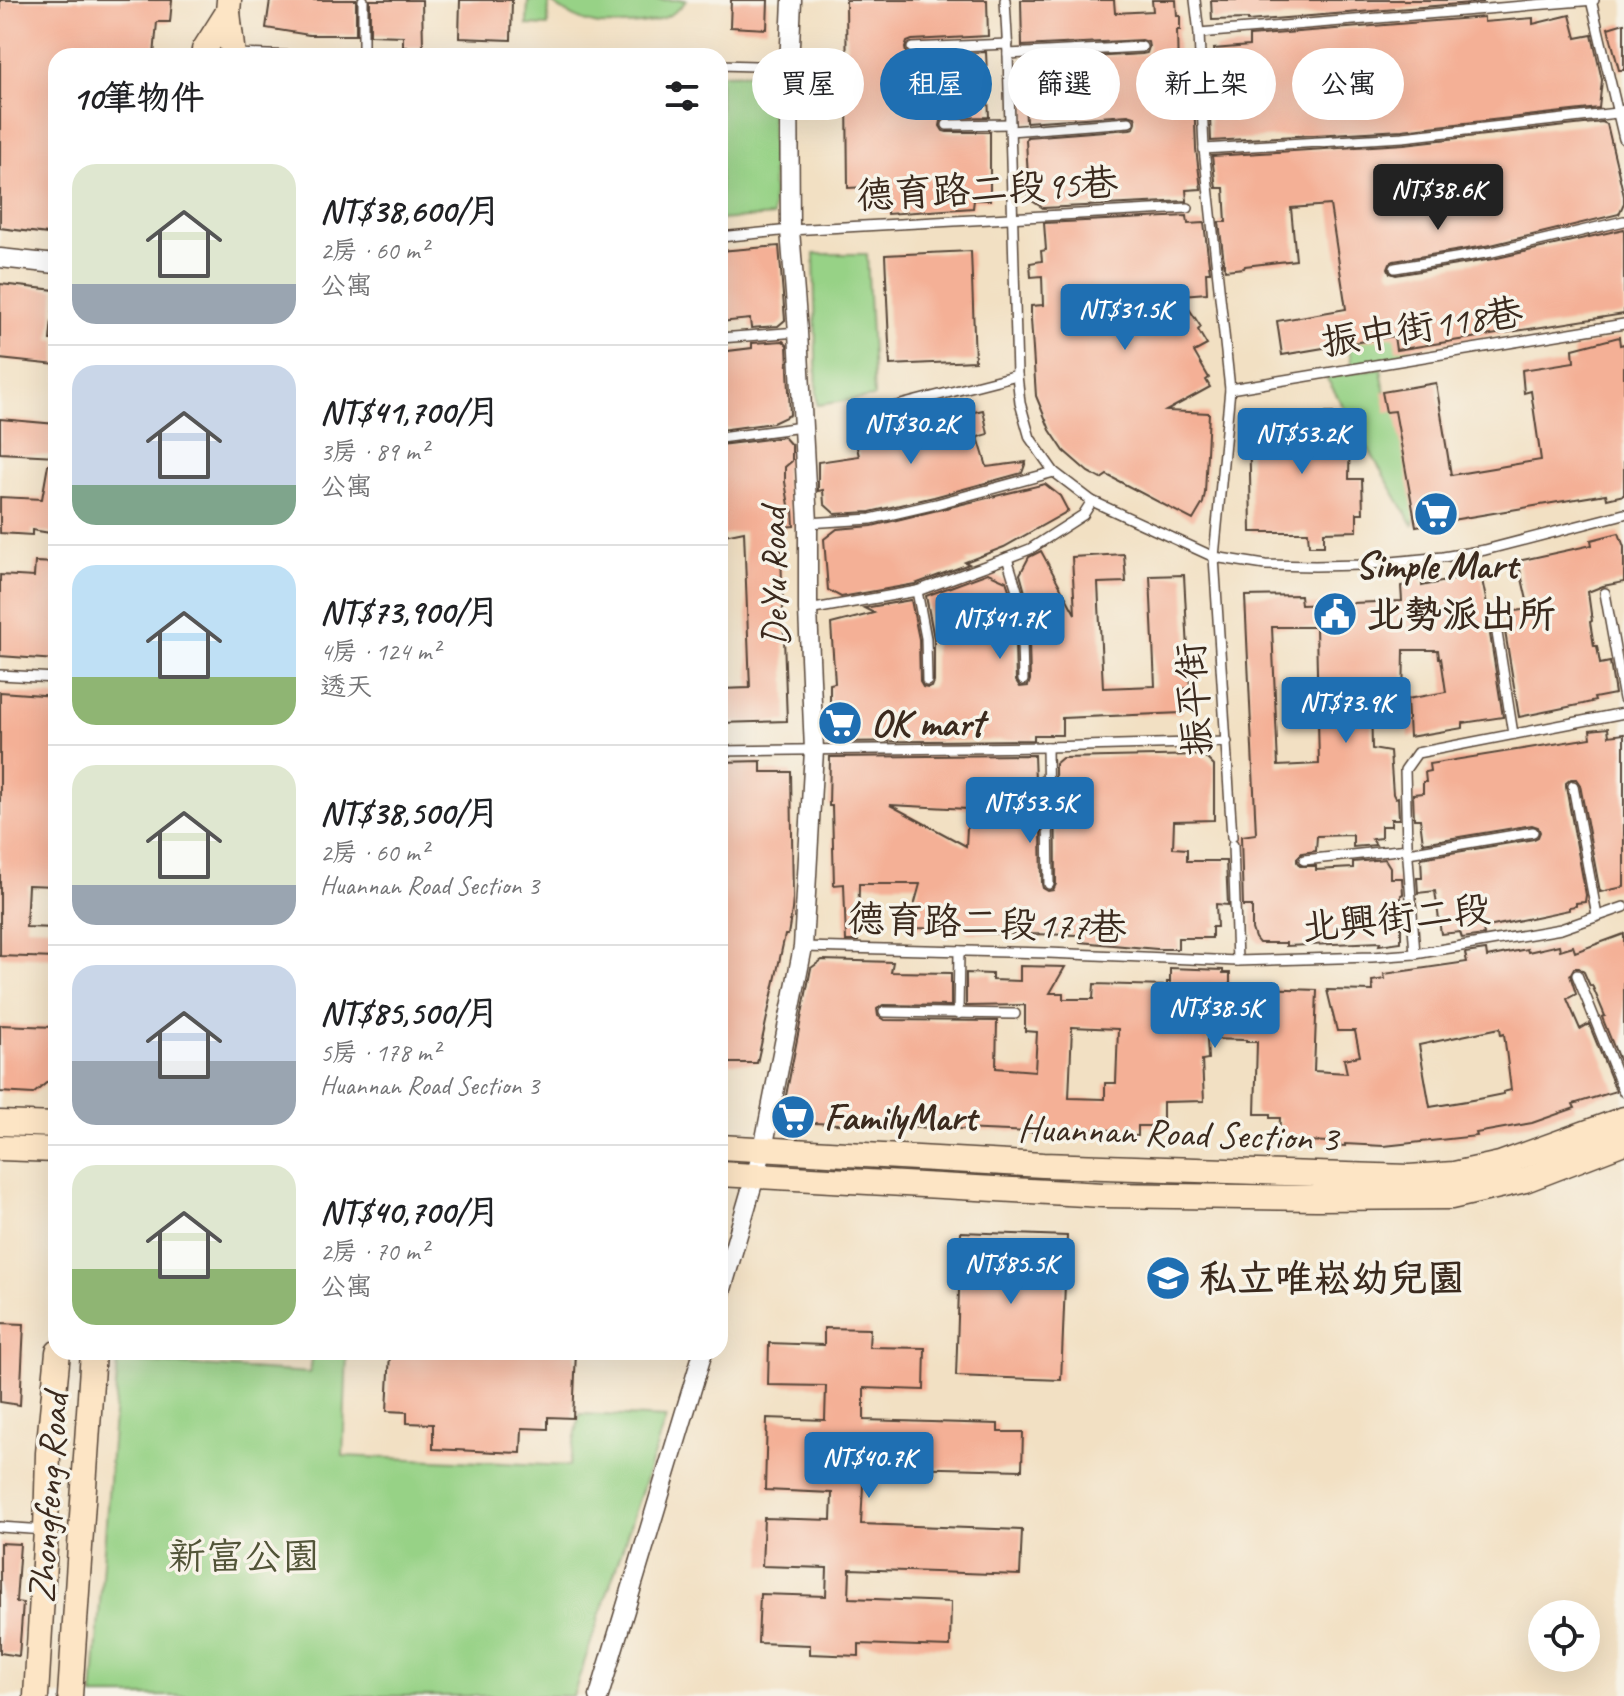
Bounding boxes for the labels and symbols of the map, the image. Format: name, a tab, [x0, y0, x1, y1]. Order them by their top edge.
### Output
street label: 德育路二段95巷	[855, 159, 1119, 219]
pin: NT$38.6K	[1355, 164, 1521, 232]
pin: NT$31.5K	[1042, 284, 1208, 352]
street label: 振中街118巷	[1318, 288, 1526, 366]
pin: NT$30.2K	[828, 398, 994, 466]
pin: NT$53.2K	[1219, 408, 1385, 476]
supermarket icon: Simple Mart	[1412, 490, 1460, 538]
street label: DeYu Road	[749, 501, 799, 647]
place label: Simple Mart	[1355, 542, 1521, 589]
public building icon: 北勢派出所	[1311, 590, 1359, 638]
place label: 北勢派出所	[1366, 591, 1556, 638]
pin: NT$41.7K	[917, 593, 1083, 661]
street label: 振平街	[1167, 640, 1221, 758]
pin: NT$73.9K	[1263, 677, 1429, 745]
supermarket icon: OK mart	[816, 699, 864, 747]
place label: OK mart	[871, 700, 989, 747]
pin: NT$53.5K	[947, 777, 1113, 845]
street label: 北興街二段	[1299, 885, 1493, 951]
street label: 德育路二段177巷	[847, 895, 1127, 951]
pin: NT$38.5K	[1132, 982, 1298, 1050]
supermarket icon: FamilyMart	[769, 1093, 817, 1141]
place label: FamilyMart	[824, 1094, 981, 1141]
street label: Huannan Road Section 3	[1017, 1104, 1342, 1162]
pin: NT$85.5K	[928, 1238, 1094, 1306]
school or university icon: 私立唯崧幼兒園	[1144, 1254, 1192, 1302]
place label: 私立唯崧幼兒園	[1199, 1255, 1465, 1302]
street label: Zhongfeng Road	[17, 1386, 79, 1604]
pin: NT$40.7K	[786, 1432, 952, 1500]
park label: 新富公園	[168, 1533, 320, 1580]

